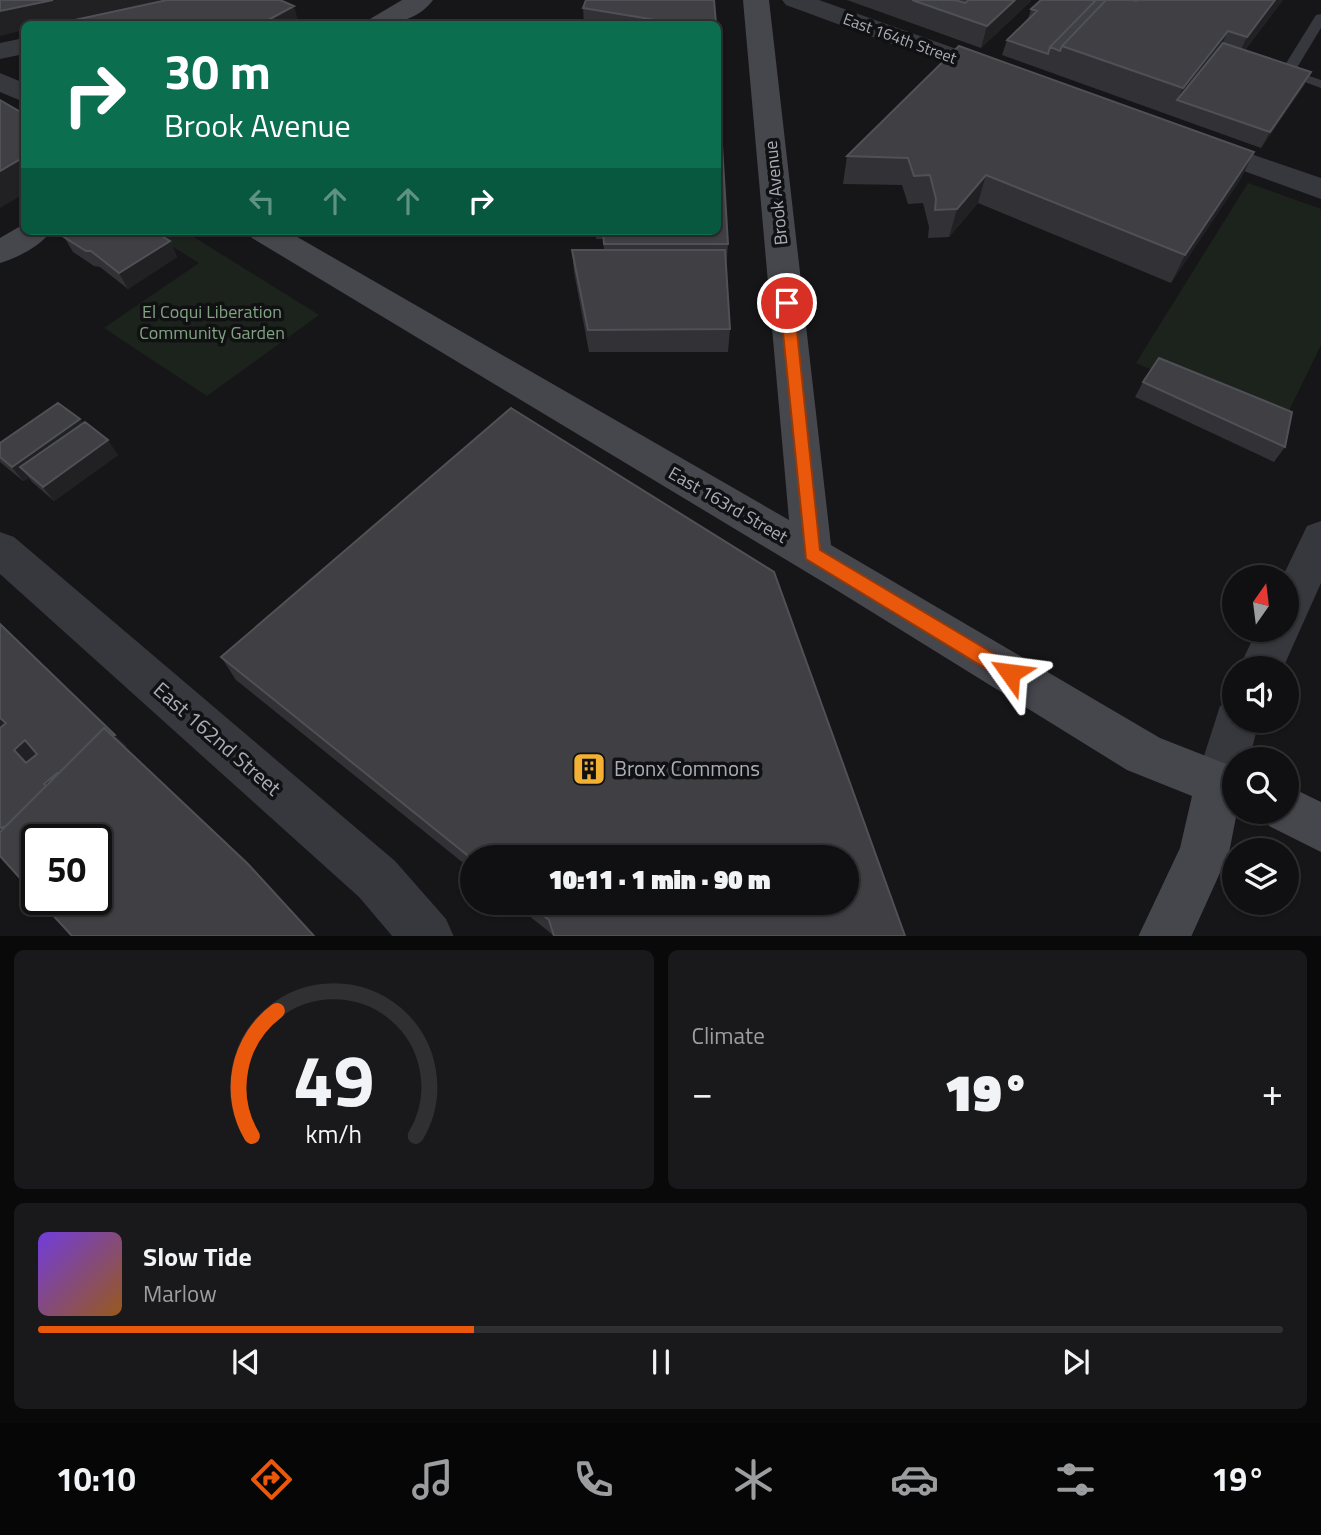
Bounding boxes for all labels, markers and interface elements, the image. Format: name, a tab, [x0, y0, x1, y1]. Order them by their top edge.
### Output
street label: East 164th Street	[840, 6, 961, 70]
text: 30 m	[164, 33, 271, 108]
icon: right	[49, 49, 140, 140]
text: Brook Avenue	[164, 101, 351, 149]
street label: Brook Avenue	[757, 139, 794, 247]
icon: left	[243, 182, 281, 220]
icon: ahead	[316, 182, 354, 220]
icon: ahead	[389, 182, 427, 220]
icon: right	[462, 182, 500, 220]
pin	[757, 273, 817, 333]
icon: arrive	[768, 284, 806, 322]
park label: El Coqui Liberation Community Garden	[139, 298, 285, 346]
street label: East 163rd Street	[664, 459, 793, 550]
north arrow	[1222, 565, 1298, 642]
map controls	[1222, 565, 1299, 915]
position arrow	[973, 636, 1047, 710]
button: sound	[1222, 656, 1299, 733]
street label: East 162nd Street	[147, 674, 289, 803]
button: search	[1222, 747, 1299, 824]
building icon: Bronx Commons	[570, 750, 608, 788]
place label: Bronx Commons	[614, 752, 760, 784]
speed limit sign: 50	[21, 824, 112, 915]
button: layers	[1222, 838, 1299, 915]
text: 10:11 · 1 min · 90 m	[549, 860, 771, 899]
text: Climate	[692, 1018, 765, 1053]
text: 49	[293, 1024, 375, 1134]
text: 19°	[944, 1052, 1030, 1131]
text: −	[692, 1063, 713, 1121]
text: +	[1262, 1063, 1283, 1121]
text: km/h	[305, 1114, 362, 1152]
text: Slow Tide	[143, 1237, 252, 1276]
text: Marlow	[143, 1276, 217, 1311]
icon: previous	[227, 1343, 265, 1381]
icon: pause	[642, 1343, 680, 1381]
icon: next	[1057, 1343, 1095, 1381]
text: 10:10	[56, 1455, 136, 1503]
icon: directions	[247, 1455, 296, 1504]
icon: music	[408, 1455, 457, 1504]
icon: phone	[569, 1455, 618, 1504]
icon: climate	[729, 1455, 778, 1504]
icon: car	[890, 1455, 939, 1504]
icon: filters	[1051, 1455, 1100, 1504]
text: 19°	[1211, 1455, 1265, 1503]

